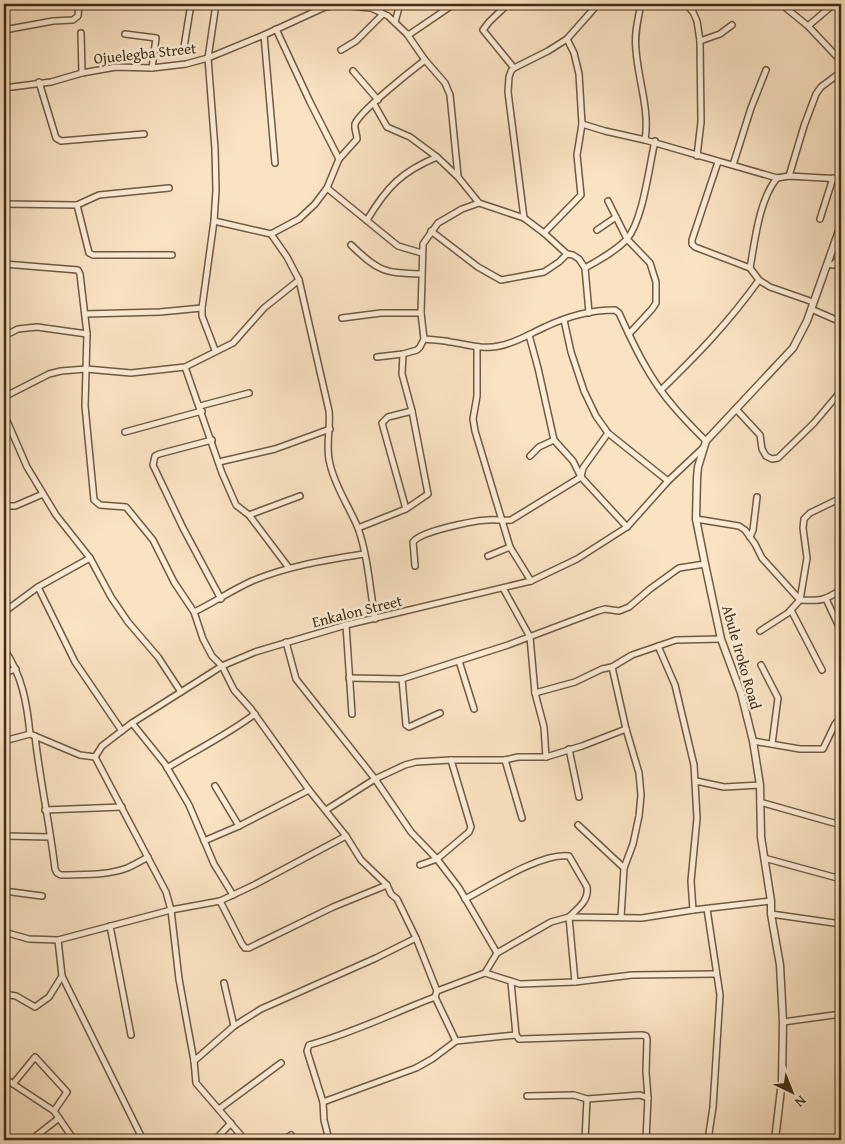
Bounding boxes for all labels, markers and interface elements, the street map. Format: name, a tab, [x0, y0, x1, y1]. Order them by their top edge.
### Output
street label: Ojuelegba Street	[93, 37, 198, 69]
street label: Enkalon Street	[310, 589, 405, 632]
street label: Abule Iroko Road	[717, 602, 767, 712]
north arrow	[768, 1066, 818, 1116]
text: N	[790, 1091, 811, 1112]

